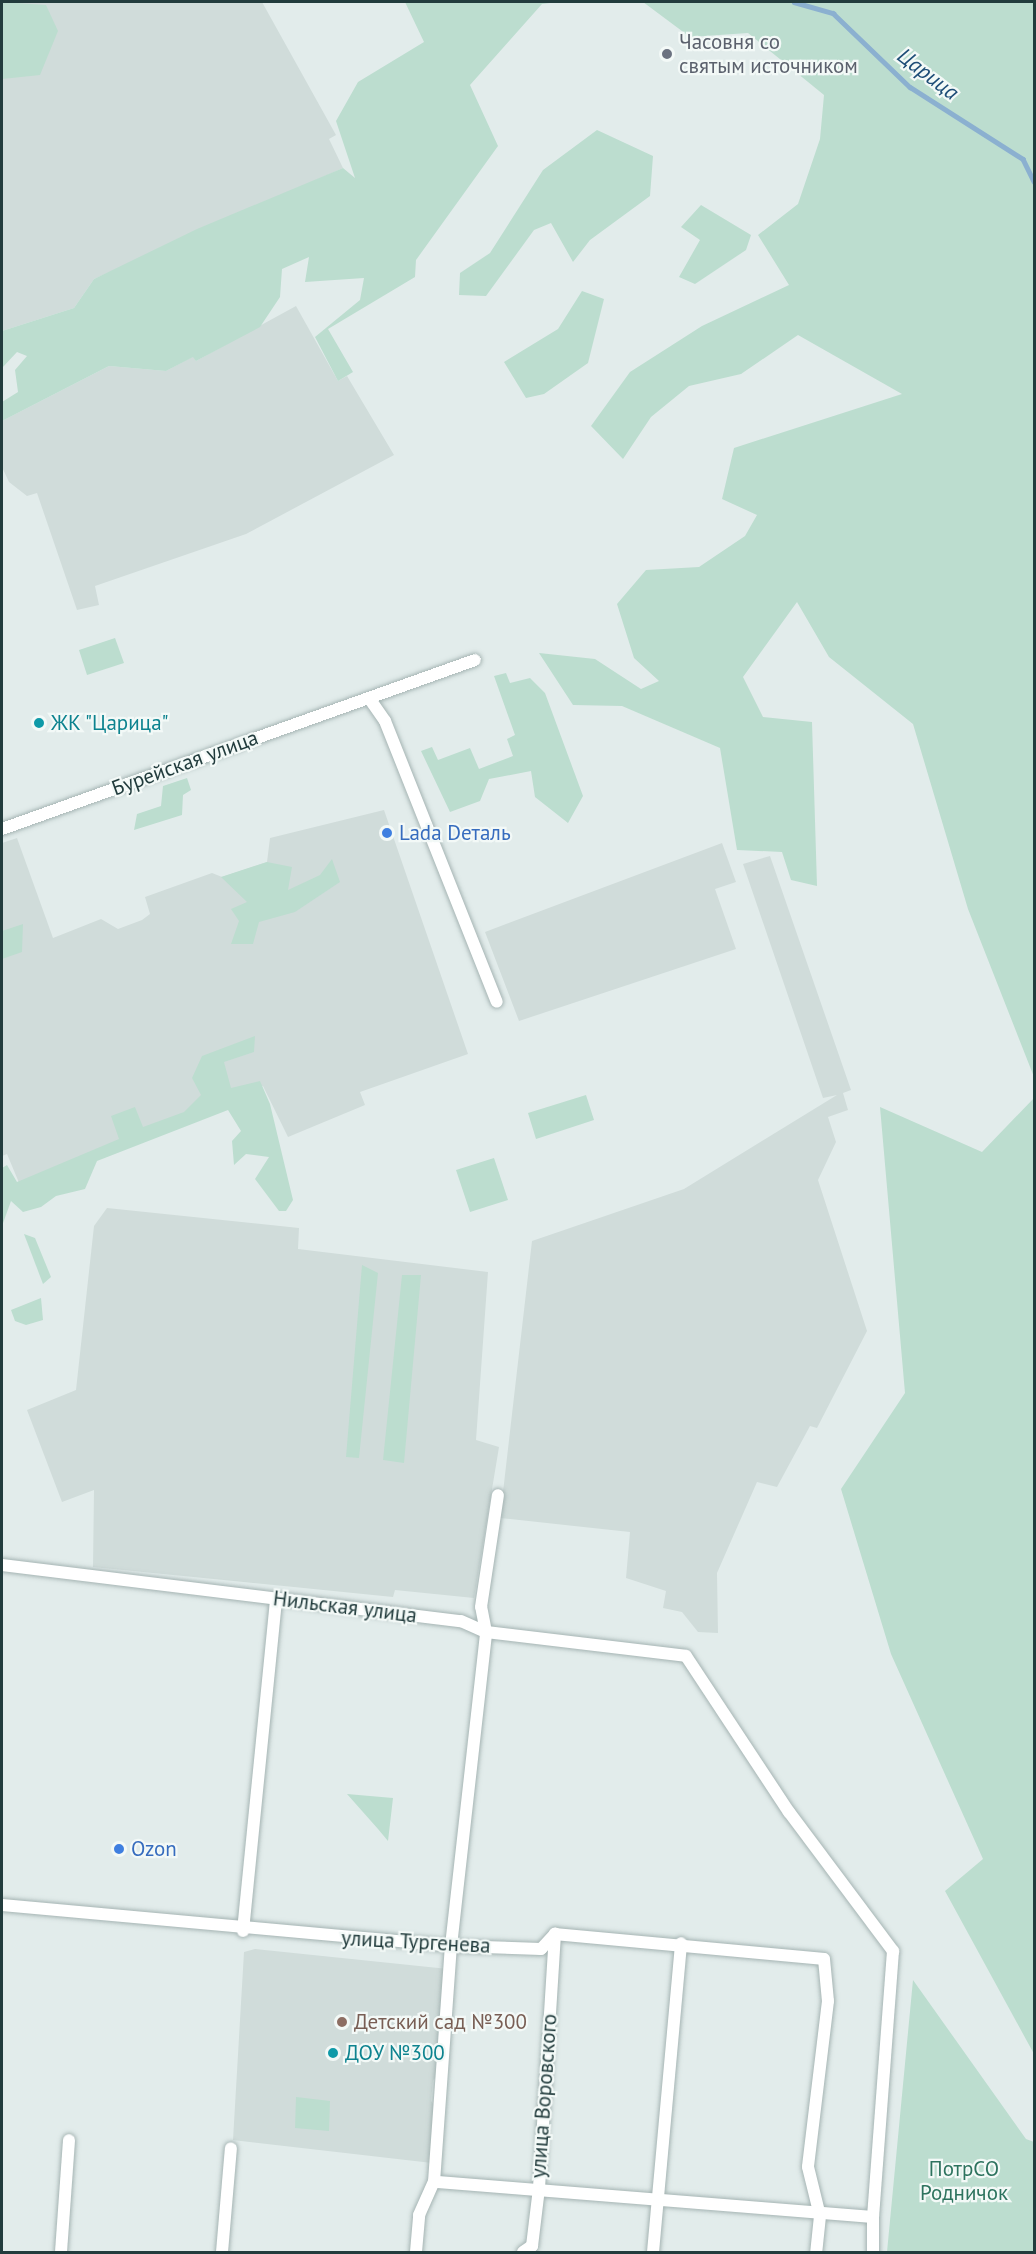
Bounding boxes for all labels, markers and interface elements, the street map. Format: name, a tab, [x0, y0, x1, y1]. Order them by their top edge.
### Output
place label: Часовня со святым источником	[679, 29, 858, 79]
water label: Царица	[892, 42, 964, 106]
marker: Часовня со святым источником	[660, 47, 674, 61]
place label: ЖК "Царица"	[51, 710, 170, 736]
marker: ЖК "Царица"	[32, 716, 46, 730]
street label: Бурейская улица	[108, 725, 262, 801]
place label: Lada Dеталь	[399, 820, 511, 846]
marker: Lada Dеталь	[380, 826, 394, 840]
street label: Нильская улица	[272, 1586, 418, 1628]
place label: Ozon	[131, 1836, 177, 1862]
marker: Ozon	[112, 1842, 126, 1856]
street label: улица Тургенева	[340, 1925, 492, 1959]
place label: Детский сад №300	[354, 2009, 527, 2035]
street label: улица Воровского	[526, 2013, 562, 2179]
marker: Детский сад №300	[335, 2015, 349, 2029]
place label: ДОУ №300	[345, 2040, 445, 2066]
marker: ДОУ №300	[326, 2046, 340, 2060]
park label: ПотрСО Родничок	[920, 2156, 1008, 2206]

